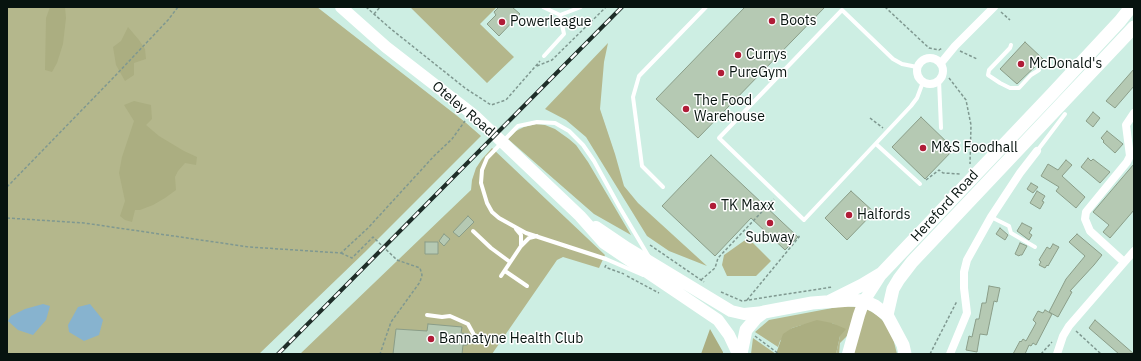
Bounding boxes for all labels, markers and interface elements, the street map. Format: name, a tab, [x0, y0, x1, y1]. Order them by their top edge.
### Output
place label: Boots	[780, 13, 817, 29]
place label: Powerleague	[510, 14, 591, 30]
marker: Boots	[767, 16, 777, 26]
marker: Powerleague	[497, 17, 507, 27]
place label: Currys	[746, 47, 787, 63]
marker: Currys	[733, 50, 743, 60]
place label: McDonald's	[1029, 56, 1102, 72]
marker: McDonald's	[1016, 59, 1026, 69]
place label: PureGym	[729, 65, 787, 81]
marker: PureGym	[716, 68, 726, 78]
street label: Oteley Road	[428, 78, 498, 140]
place label: The Food Warehouse	[694, 93, 765, 126]
marker: The Food Warehouse	[681, 104, 691, 114]
place label: M&S Foodhall	[931, 140, 1018, 156]
marker: M&S Foodhall	[918, 143, 928, 153]
street label: Hereford Road	[908, 167, 982, 245]
place label: TK Maxx	[721, 198, 774, 214]
marker: TK Maxx	[708, 201, 718, 211]
place label: Halfords	[857, 207, 910, 223]
marker: Halfords	[844, 210, 854, 220]
marker: Subway	[765, 218, 775, 228]
place label: Subway	[745, 230, 795, 246]
place label: Bannatyne Health Club	[439, 331, 583, 347]
marker: Bannatyne Health Club	[426, 334, 436, 344]

